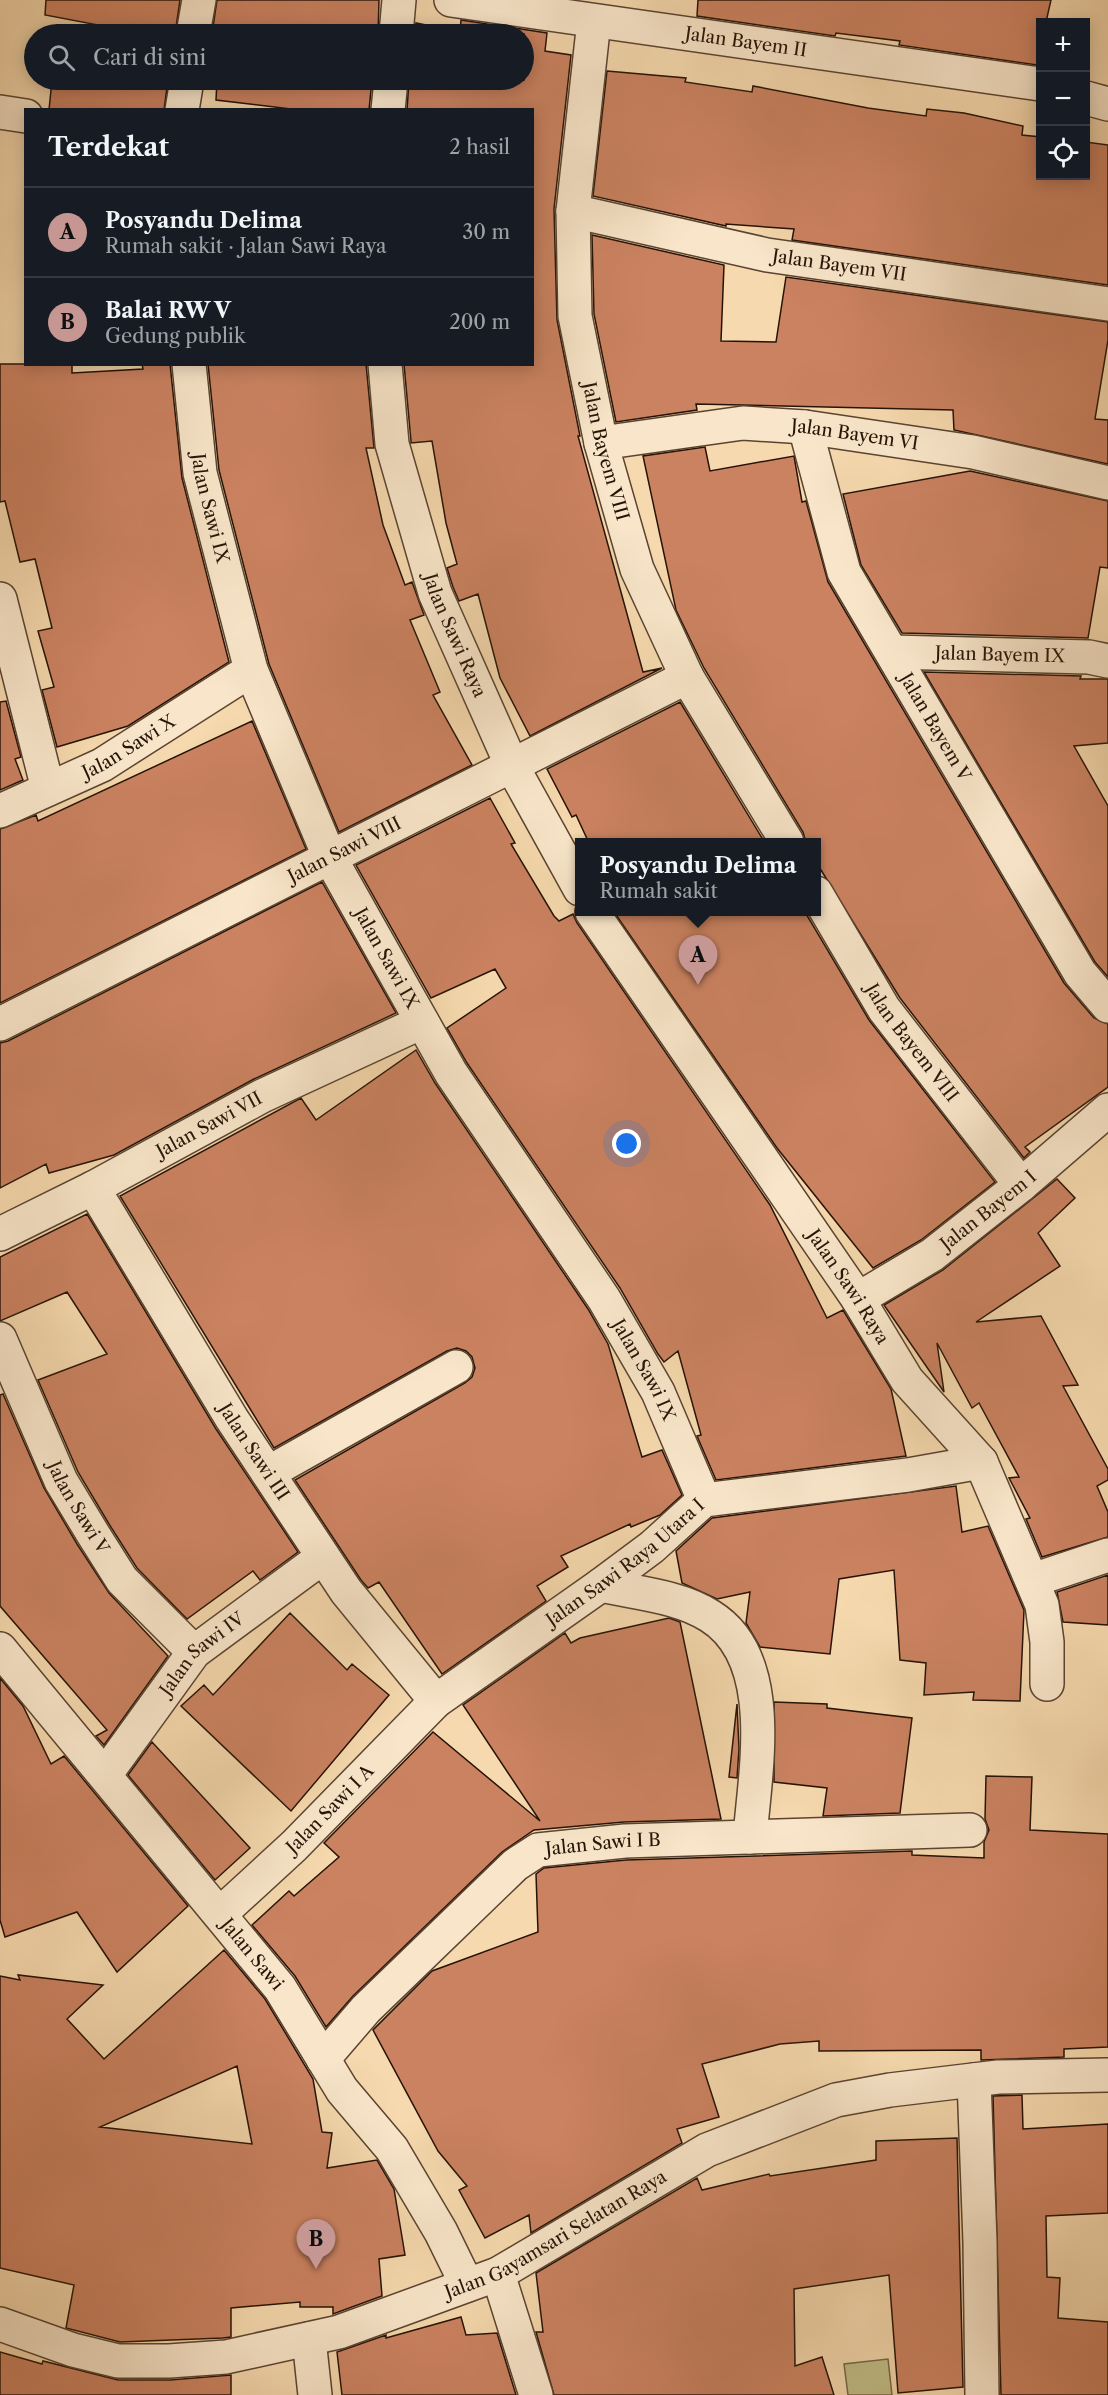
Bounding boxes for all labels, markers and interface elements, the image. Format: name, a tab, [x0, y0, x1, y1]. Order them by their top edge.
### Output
map controls	[1036, 18, 1090, 180]
button: +	[1036, 18, 1090, 72]
street label: Jalan Bayem II	[681, 22, 808, 62]
search box	[24, 24, 534, 90]
icon: search	[45, 41, 78, 74]
text: Cari di sini	[93, 44, 206, 71]
button: −	[1036, 72, 1090, 126]
button: locate	[1036, 126, 1090, 180]
text: Terdekat	[48, 131, 169, 163]
text: 2 hasil	[449, 135, 510, 159]
text: Posyandu Delima	[105, 207, 302, 234]
text: A	[60, 220, 75, 244]
text: 30 m	[462, 220, 510, 244]
text: Rumah sakit · Jalan Sawi Raya	[105, 234, 387, 258]
street label: Jalan Bayem VII	[768, 244, 908, 286]
text: Balai RW V	[105, 297, 231, 324]
text: B	[60, 310, 75, 334]
text: 200 m	[449, 310, 510, 334]
text: Gedung publik	[105, 324, 246, 348]
street label: Jalan Bayem VIII	[577, 377, 634, 523]
street label: Jalan Bayem VI	[788, 415, 920, 455]
street label: Jalan Sawi IX	[187, 449, 234, 566]
street label: Jalan Sawi Raya	[418, 568, 491, 701]
street label: Jalan Bayem IX	[932, 642, 1066, 667]
street label: Jalan Bayem V	[893, 666, 976, 786]
street label: Jalan Sawi X	[76, 710, 180, 785]
street label: Jalan Sawi VIII	[281, 812, 405, 889]
popup	[575, 838, 821, 916]
text: Posyandu Delima	[600, 852, 796, 879]
text: Rumah sakit	[600, 879, 718, 903]
street label: Jalan Sawi IX	[348, 901, 424, 1013]
pin: A	[678, 936, 718, 985]
street label: Jalan Bayem VIII	[859, 977, 963, 1106]
street label: Jalan Sawi VII	[150, 1087, 266, 1164]
your location	[612, 1129, 641, 1158]
street label: Jalan Bayem I	[934, 1166, 1041, 1257]
street label: Jalan Sawi Raya	[801, 1223, 894, 1349]
street label: Jalan Sawi IX	[606, 1313, 680, 1425]
street label: Jalan Sawi III	[213, 1397, 294, 1505]
street label: Jalan Sawi V	[42, 1455, 114, 1559]
street label: Jalan Sawi Raya Utara I	[539, 1494, 709, 1633]
street label: Jalan Sawi IV	[153, 1607, 250, 1703]
street label: Jalan Sawi I A	[280, 1760, 379, 1860]
street label: Jalan Sawi I B	[541, 1829, 661, 1860]
street label: Jalan Sawi	[214, 1912, 289, 1995]
street label: Jalan Gayamsari Selatan Raya	[439, 2165, 671, 2305]
pin: B	[296, 2220, 336, 2269]

